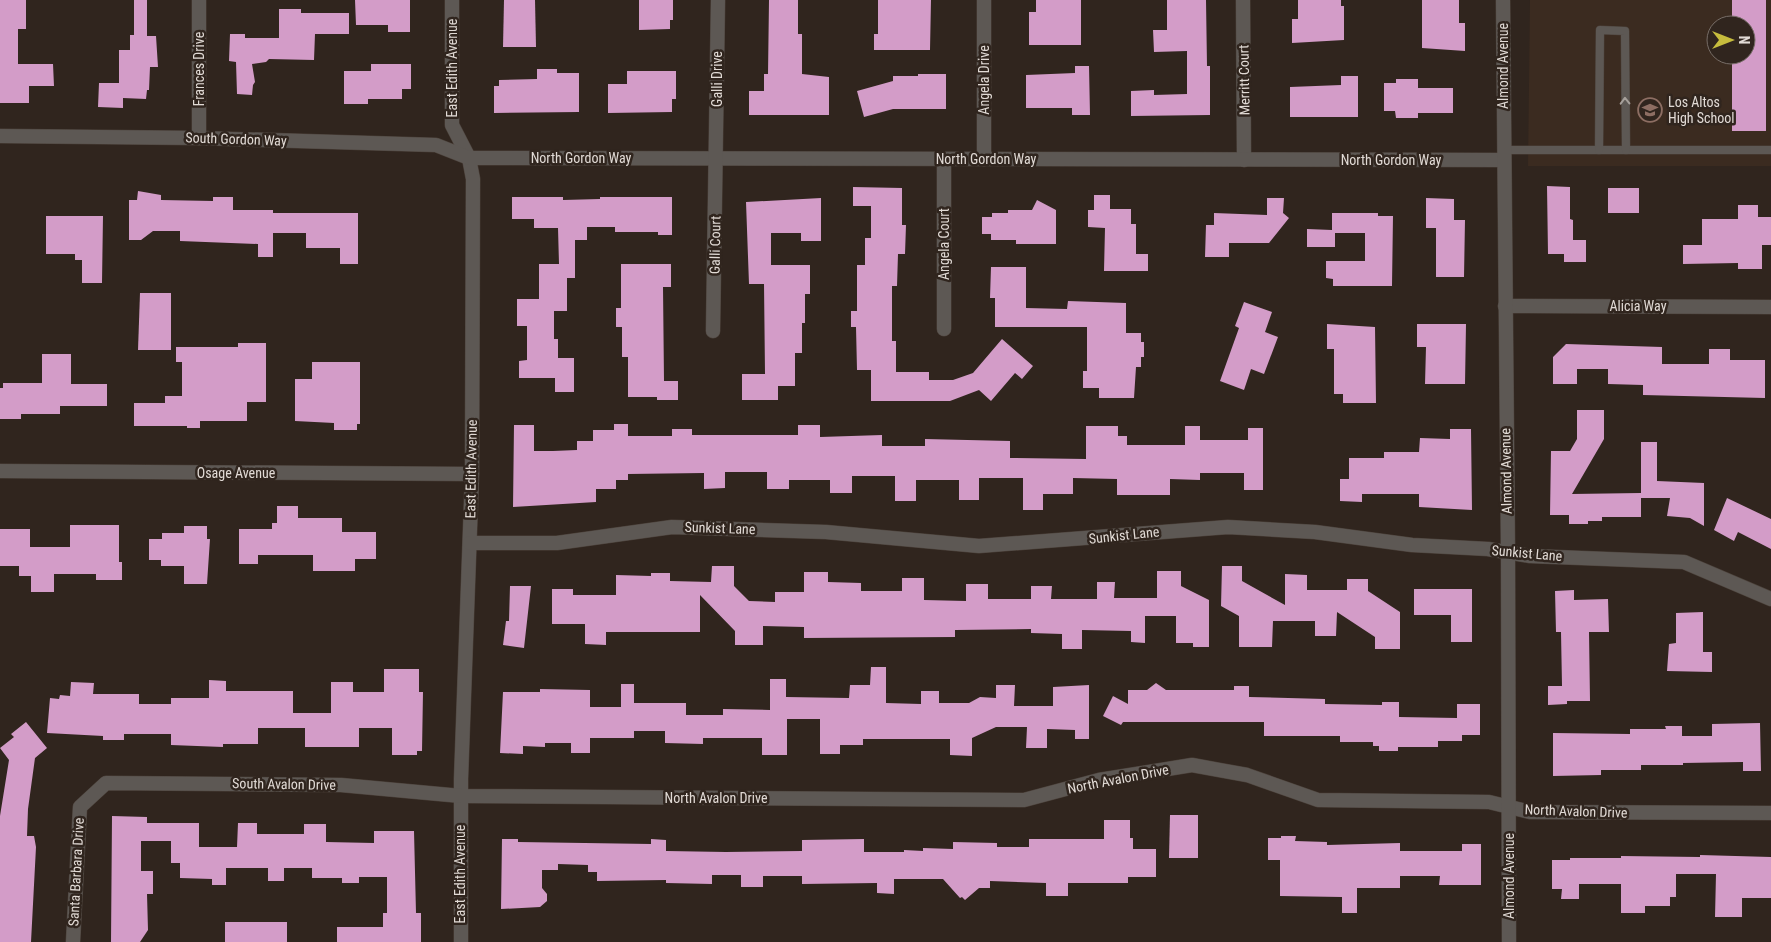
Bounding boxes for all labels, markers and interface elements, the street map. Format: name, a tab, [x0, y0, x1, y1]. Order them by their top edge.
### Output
north arrow	[1706, 15, 1756, 65]
street label: East Edith Avenue	[444, 18, 460, 117]
street label: Almond Avenue	[1495, 23, 1511, 109]
street label: Frances Drive	[191, 31, 207, 106]
text: N	[1736, 36, 1752, 44]
street label: Merritt Court	[1235, 44, 1253, 116]
street label: Angela Drive	[976, 45, 992, 115]
street label: Galli Drive	[709, 51, 725, 107]
place label: Los Altos High School	[1668, 94, 1735, 126]
one-way arrow	[1620, 97, 1631, 105]
school or university icon: Los Altos High School	[1637, 97, 1663, 123]
street label: South Gordon Way	[185, 129, 287, 149]
street label: North Gordon Way	[531, 150, 632, 166]
street label: North Gordon Way	[936, 151, 1037, 167]
street label: North Gordon Way	[1341, 152, 1442, 168]
street label: Angela Court	[936, 208, 952, 280]
street label: Galli Court	[706, 216, 724, 274]
street label: Alicia Way	[1610, 298, 1667, 314]
street label: East Edith Avenue	[462, 419, 480, 519]
street label: Almond Avenue	[1497, 427, 1515, 514]
street label: Osage Avenue	[197, 465, 276, 481]
street label: Sunkist Lane	[684, 519, 756, 537]
street label: Sunkist Lane	[1088, 523, 1160, 547]
street label: Sunkist Lane	[1491, 542, 1563, 564]
street label: North Avalon Drive	[1066, 761, 1170, 797]
street label: South Avalon Drive	[232, 775, 336, 793]
street label: North Avalon Drive	[665, 790, 768, 806]
street label: North Avalon Drive	[1524, 801, 1628, 821]
street label: Santa Barbara Drive	[65, 817, 87, 927]
street label: East Edith Avenue	[452, 824, 468, 923]
street label: Almond Avenue	[1501, 833, 1517, 919]

